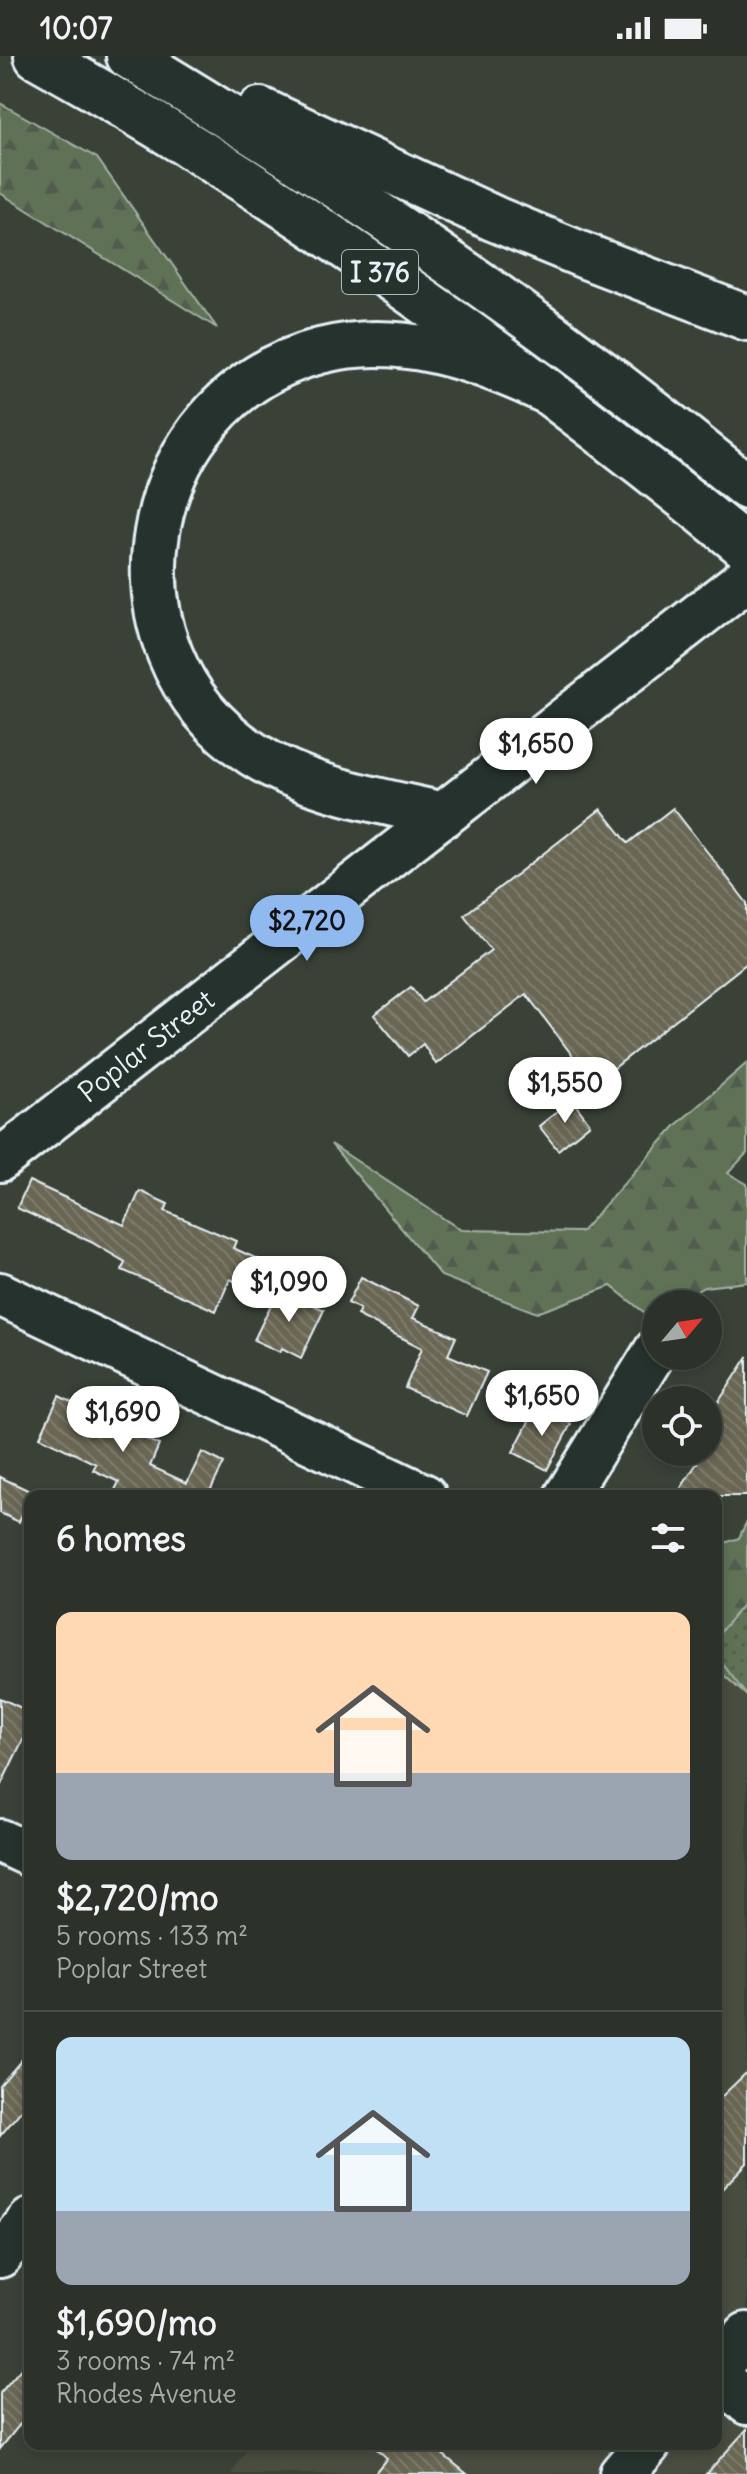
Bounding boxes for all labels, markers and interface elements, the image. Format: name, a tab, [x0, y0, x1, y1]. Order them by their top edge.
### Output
text: 10:07	[40, 9, 112, 47]
road number: I 376	[342, 250, 418, 294]
pin: $1,650	[471, 718, 601, 786]
text: $1,650	[498, 727, 574, 760]
pin: $2,720	[242, 895, 372, 963]
text: $2,720	[268, 904, 346, 937]
street label: Poplar Street	[71, 982, 221, 1110]
pin: $1,550	[500, 1057, 630, 1125]
text: $1,550	[527, 1066, 603, 1099]
pin: $1,090	[224, 1256, 354, 1324]
text: $1,090	[250, 1265, 328, 1298]
north arrow	[642, 1290, 722, 1370]
map controls	[642, 1290, 722, 1466]
pin: $1,650	[477, 1370, 607, 1438]
text: $1,650	[504, 1379, 580, 1412]
pin: $1,690	[58, 1386, 188, 1454]
button: locate	[642, 1386, 722, 1466]
text: $1,690	[85, 1395, 161, 1428]
icon: filters	[646, 1516, 690, 1560]
text: 6 homes	[56, 1517, 186, 1560]
icon: home	[301, 1664, 445, 1808]
text: $2,720/mo	[56, 1876, 219, 1919]
text: 5 rooms · 133 m²	[56, 1919, 248, 1952]
text: Poplar Street	[56, 1952, 207, 1985]
icon: home	[301, 2089, 445, 2233]
text: $1,690/mo	[56, 2301, 217, 2344]
text: 3 rooms · 74 m²	[56, 2344, 235, 2377]
text: Rhodes Avenue	[56, 2377, 237, 2410]

